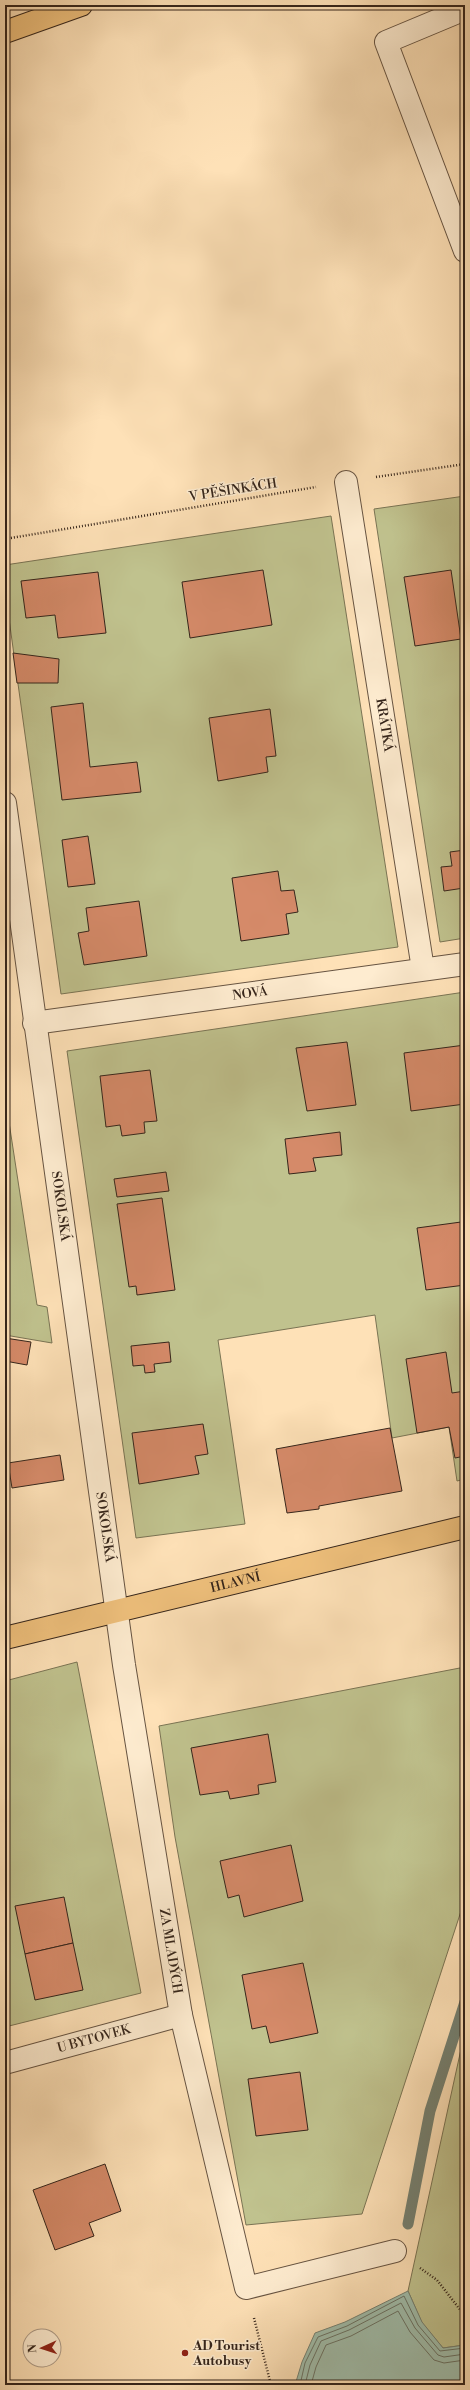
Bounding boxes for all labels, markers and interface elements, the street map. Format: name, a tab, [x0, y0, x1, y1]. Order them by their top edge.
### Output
street label: V PĚŠINKÁCH	[187, 474, 279, 505]
street label: KRÁTKÁ	[372, 697, 398, 754]
street label: NOVÁ	[231, 982, 270, 1004]
street label: SOKOLSKÁ	[48, 1170, 75, 1243]
street label: SOKOLSKÁ	[92, 1491, 119, 1564]
street label: HLAVNÍ	[209, 1568, 262, 1596]
street label: ZA MLADÝCH	[156, 1907, 185, 1995]
street label: U BYTOVEK	[55, 2021, 134, 2056]
north arrow	[22, 2328, 62, 2368]
place label: AD Tourist Autobusy	[192, 2338, 260, 2369]
text: N	[26, 2343, 40, 2353]
marker: AD Tourist Autobusy	[180, 2348, 190, 2358]

